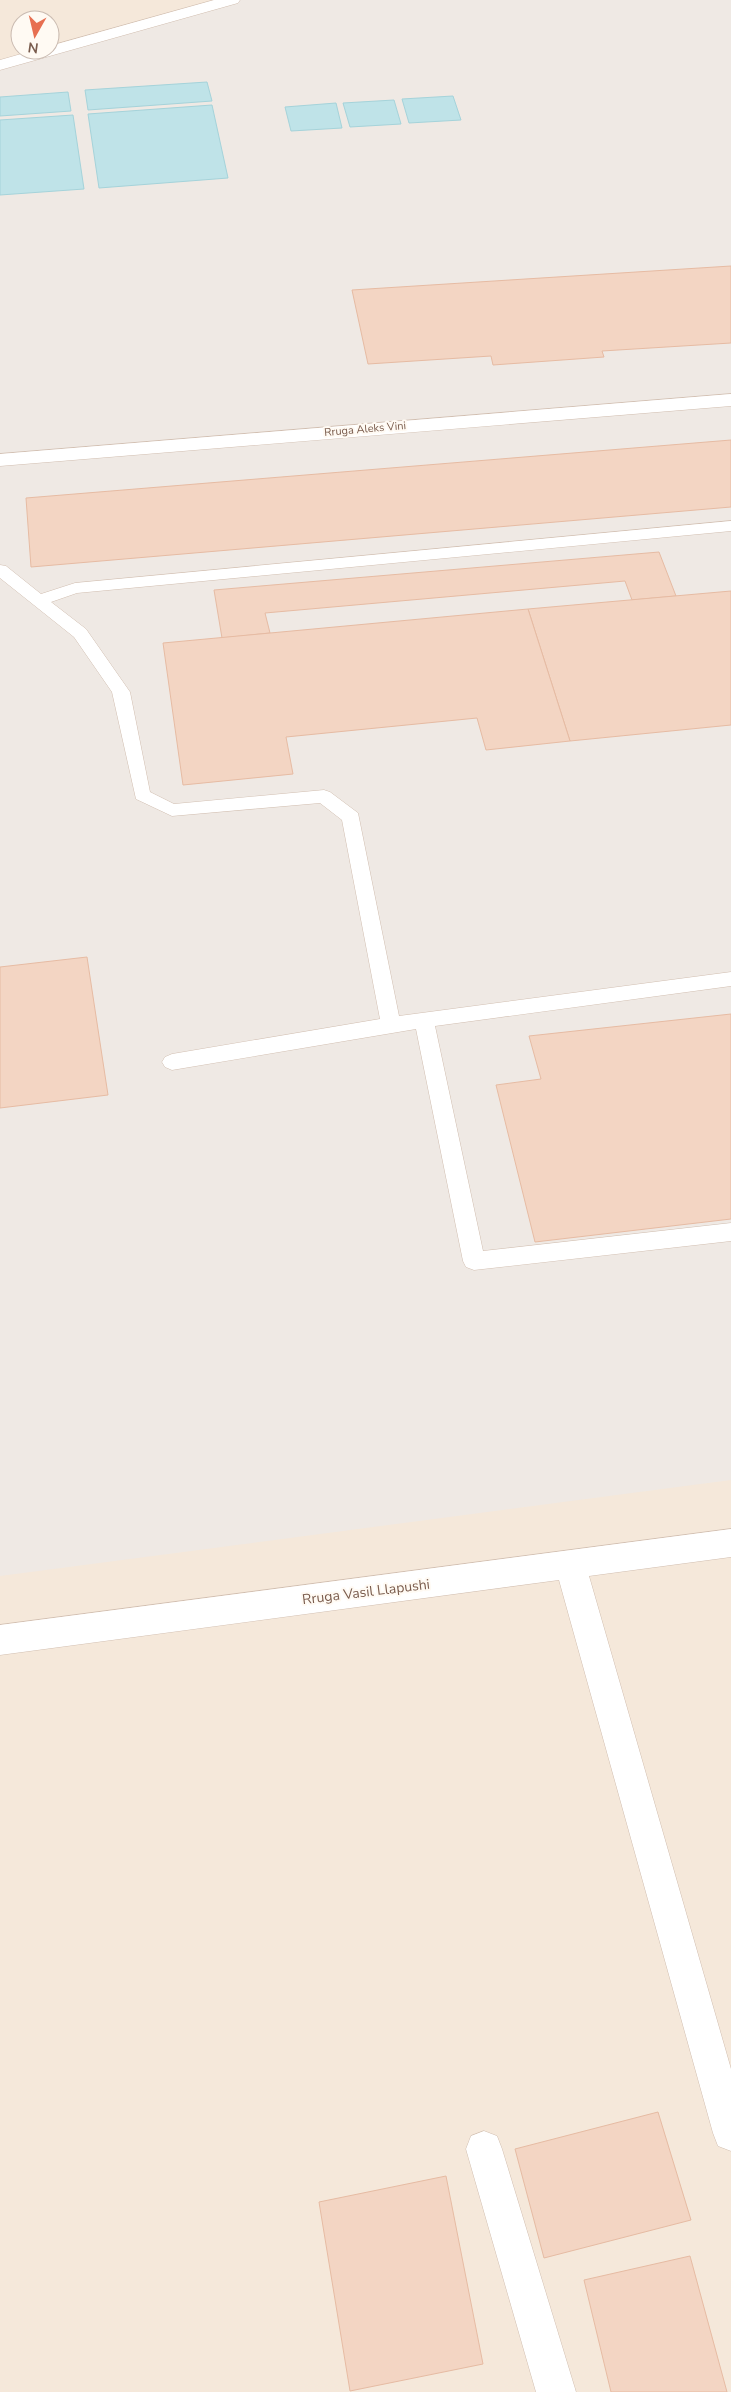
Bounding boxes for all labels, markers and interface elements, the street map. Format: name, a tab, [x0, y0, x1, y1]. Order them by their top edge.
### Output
north arrow	[10, 10, 60, 60]
text: N	[27, 37, 40, 58]
street label: Rruga Aleks Vini	[323, 418, 407, 440]
street label: Rruga Vasil Llapushi	[301, 1575, 431, 1609]

